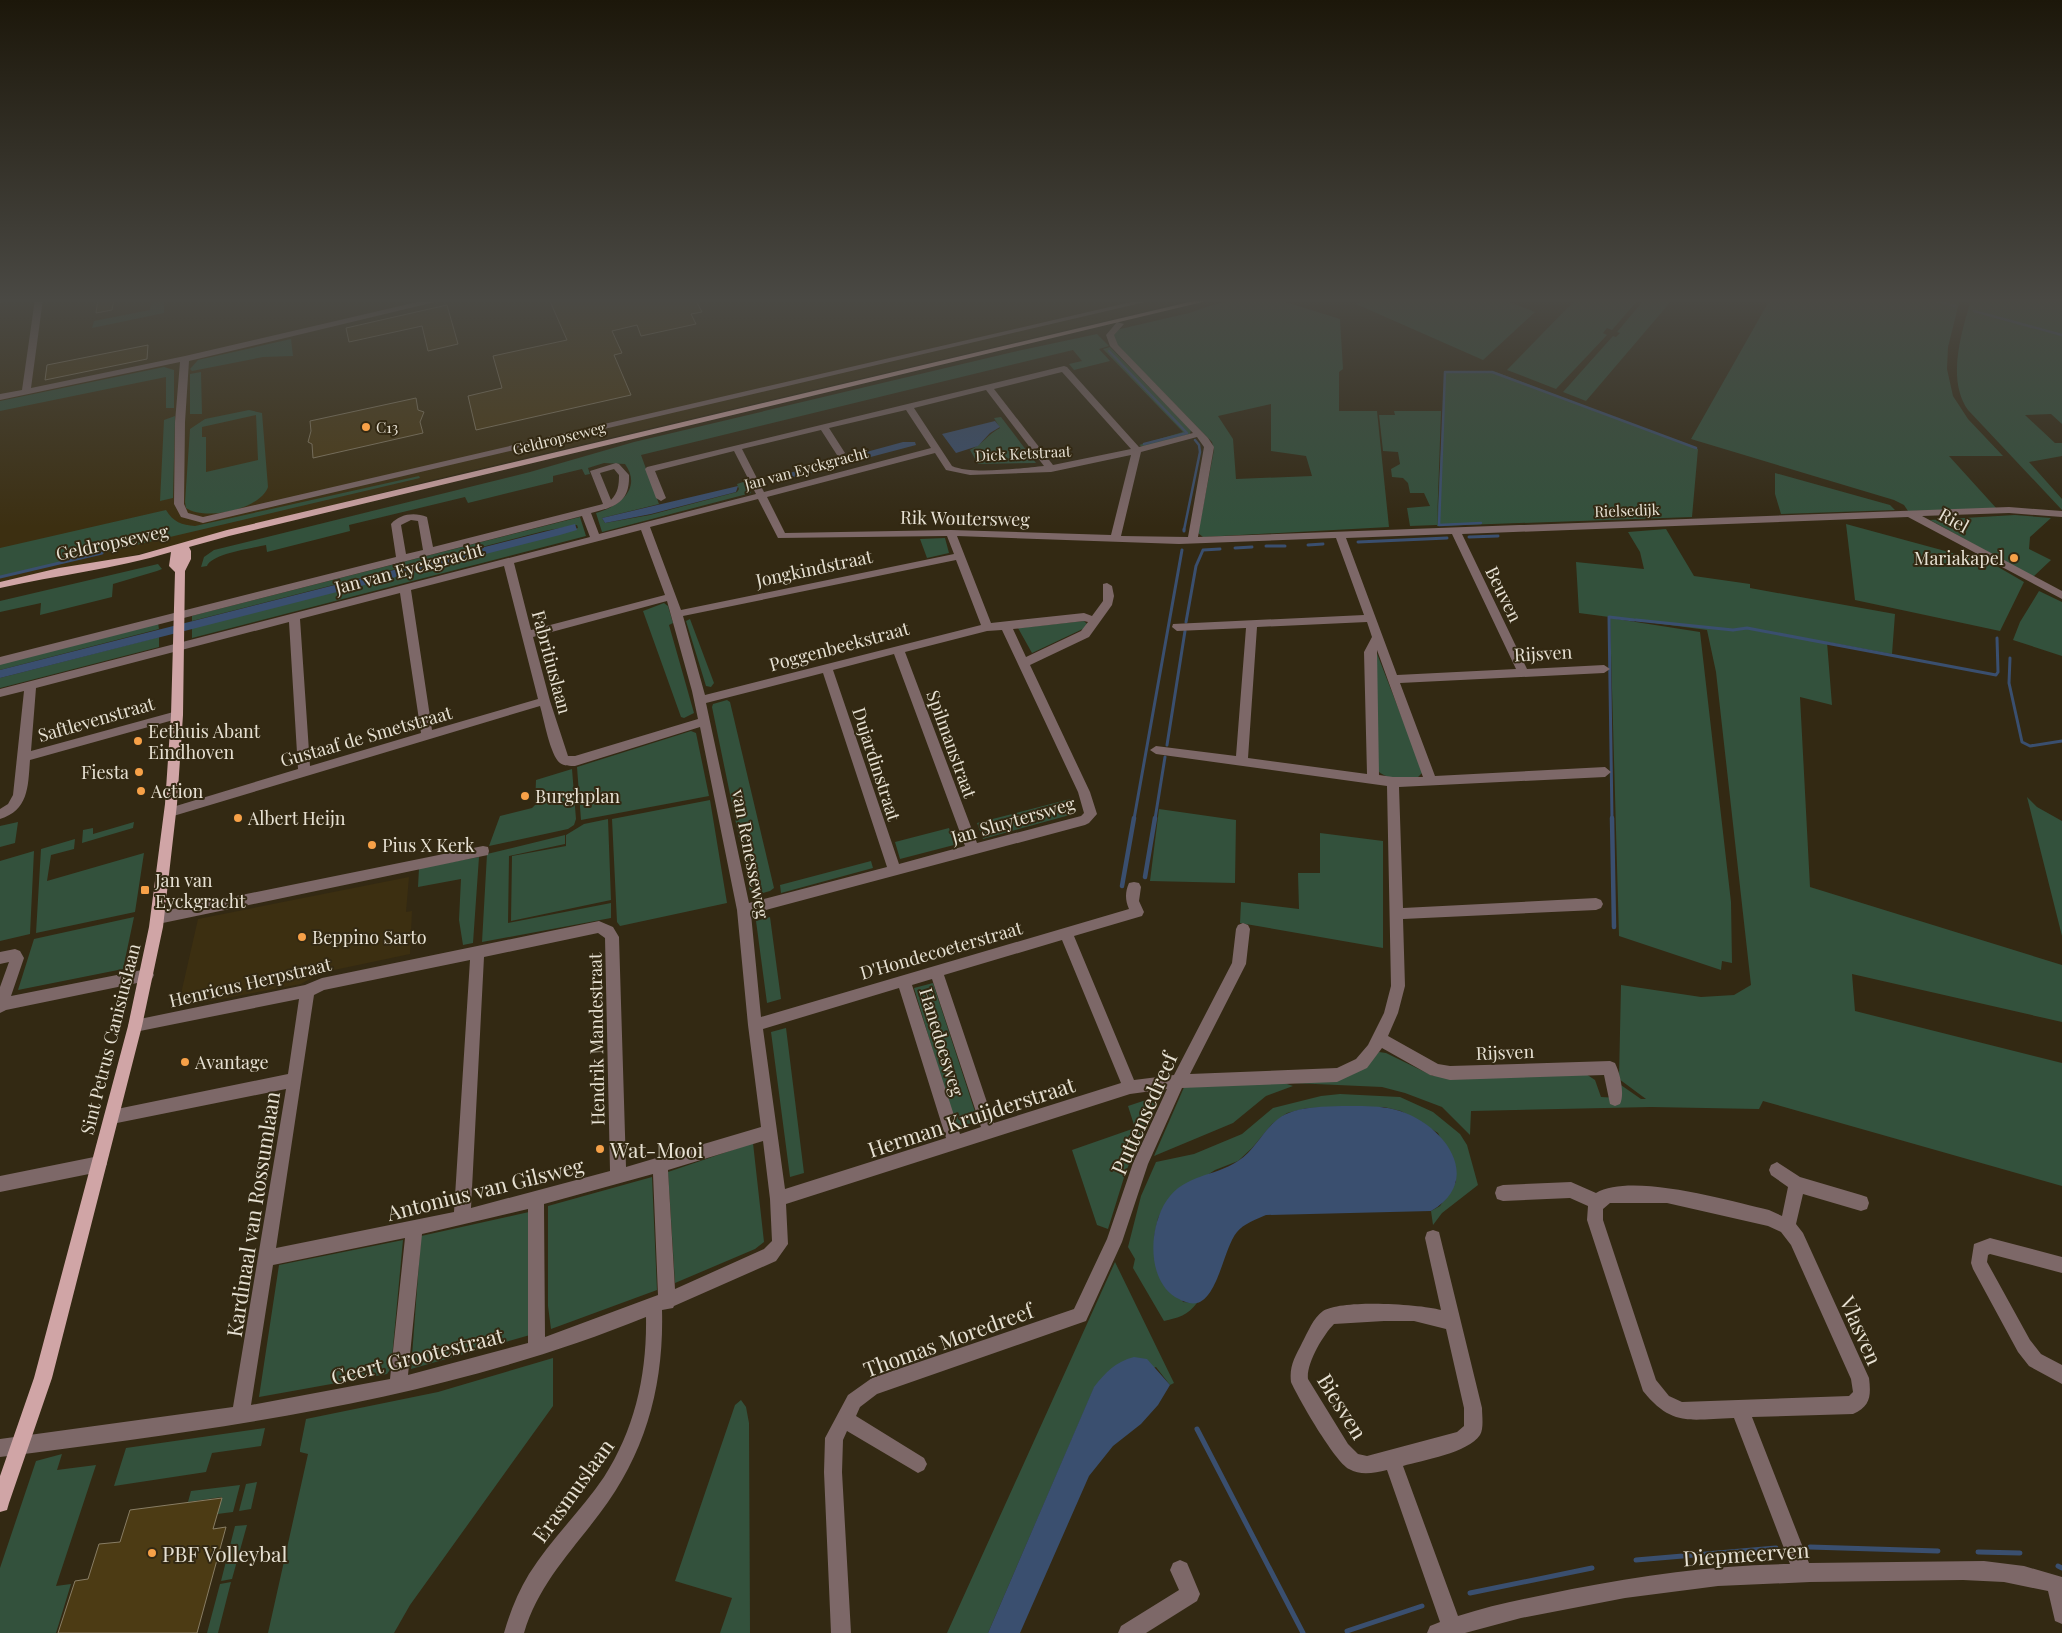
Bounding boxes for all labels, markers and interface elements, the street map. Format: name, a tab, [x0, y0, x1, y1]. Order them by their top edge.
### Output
place label: C13	[376, 417, 399, 437]
street label: Geldropseweg	[510, 417, 608, 459]
marker: C13	[360, 421, 372, 433]
street label: Dick Ketstraat	[975, 440, 1072, 465]
street label: Jan van Eyckgracht	[741, 442, 871, 494]
street label: Rielsedijk	[1594, 499, 1661, 521]
street label: Riel	[1935, 502, 1973, 538]
street label: Rik Woutersweg	[900, 505, 1031, 531]
street label: Geldropseweg	[53, 518, 171, 566]
street label: Jan van Eyckgracht	[331, 536, 486, 600]
street label: Jongkindstraat	[753, 544, 875, 592]
place label: Mariakapel	[1914, 546, 2004, 570]
marker: Mariakapel	[2008, 552, 2020, 564]
street label: Beuven	[1480, 562, 1528, 626]
street label: Fabritiuslaan	[527, 608, 577, 717]
street label: Poggenbeekstraat	[766, 616, 912, 676]
street label: Rijsven	[1513, 639, 1573, 667]
street label: Spilmanstraat	[921, 687, 983, 802]
street label: Saftlevenstraat	[35, 691, 158, 747]
street label: Gustaaf de Smetstraat	[277, 700, 455, 772]
street label: Dujardinstraat	[847, 704, 907, 824]
place label: Eethuis Abant Eindhoven	[148, 719, 261, 764]
marker: Eethuis Abant Eindhoven	[132, 735, 144, 747]
place label: Fiesta	[81, 760, 129, 784]
marker: Fiesta	[133, 766, 145, 778]
place label: Action	[150, 779, 204, 803]
place label: Burghplan	[535, 784, 620, 808]
marker: Action	[135, 785, 147, 797]
street label: van Renesseweg	[727, 786, 775, 921]
marker: Burghplan	[519, 790, 531, 802]
street label: Jan Sluytersweg	[947, 791, 1078, 849]
place label: Albert Heijn	[247, 806, 346, 830]
marker: Albert Heijn	[232, 812, 244, 824]
place label: Pius X Kerk	[382, 833, 475, 857]
marker: Pius X Kerk	[366, 839, 378, 851]
place label: Jan van Eyckgracht	[154, 868, 246, 913]
marker: Jan van Eyckgracht	[139, 884, 151, 896]
street label: D'Hondecoeterstraat	[857, 915, 1026, 985]
place label: Beppino Sarto	[312, 925, 427, 949]
marker: Beppino Sarto	[296, 931, 308, 943]
street label: Sint Petrus Canisiuslaan	[75, 941, 145, 1137]
street label: Henricus Herpstraat	[167, 952, 334, 1012]
street label: Hendrik Mandestraat	[582, 952, 610, 1126]
street label: Hanedoesweg	[914, 985, 970, 1100]
street label: Rijsven	[1475, 1039, 1535, 1065]
street label: Puttensedreef	[1104, 1046, 1183, 1179]
place label: Avantage	[194, 1050, 269, 1074]
marker: Avantage	[179, 1056, 191, 1068]
street label: Herman Kruijderstraat	[864, 1069, 1079, 1163]
street label: Kardinaal van Rossumlaan	[219, 1089, 285, 1339]
place label: Wat-Mooi	[609, 1135, 703, 1163]
marker: Wat-Mooi	[594, 1143, 606, 1155]
street label: Antonius van Gilsweg	[383, 1150, 586, 1226]
street label: Vlasven	[1834, 1290, 1890, 1369]
street label: Thomas Moredreef	[859, 1295, 1039, 1383]
street label: Geert Grootestraat	[328, 1320, 507, 1390]
street label: Biesven	[1312, 1368, 1374, 1445]
street label: Erasmuslaan	[525, 1432, 619, 1547]
street label: Diepmeerven	[1682, 1535, 1811, 1571]
place label: PBF Volleybal	[162, 1539, 288, 1567]
marker: PBF Volleybal	[146, 1547, 158, 1559]

